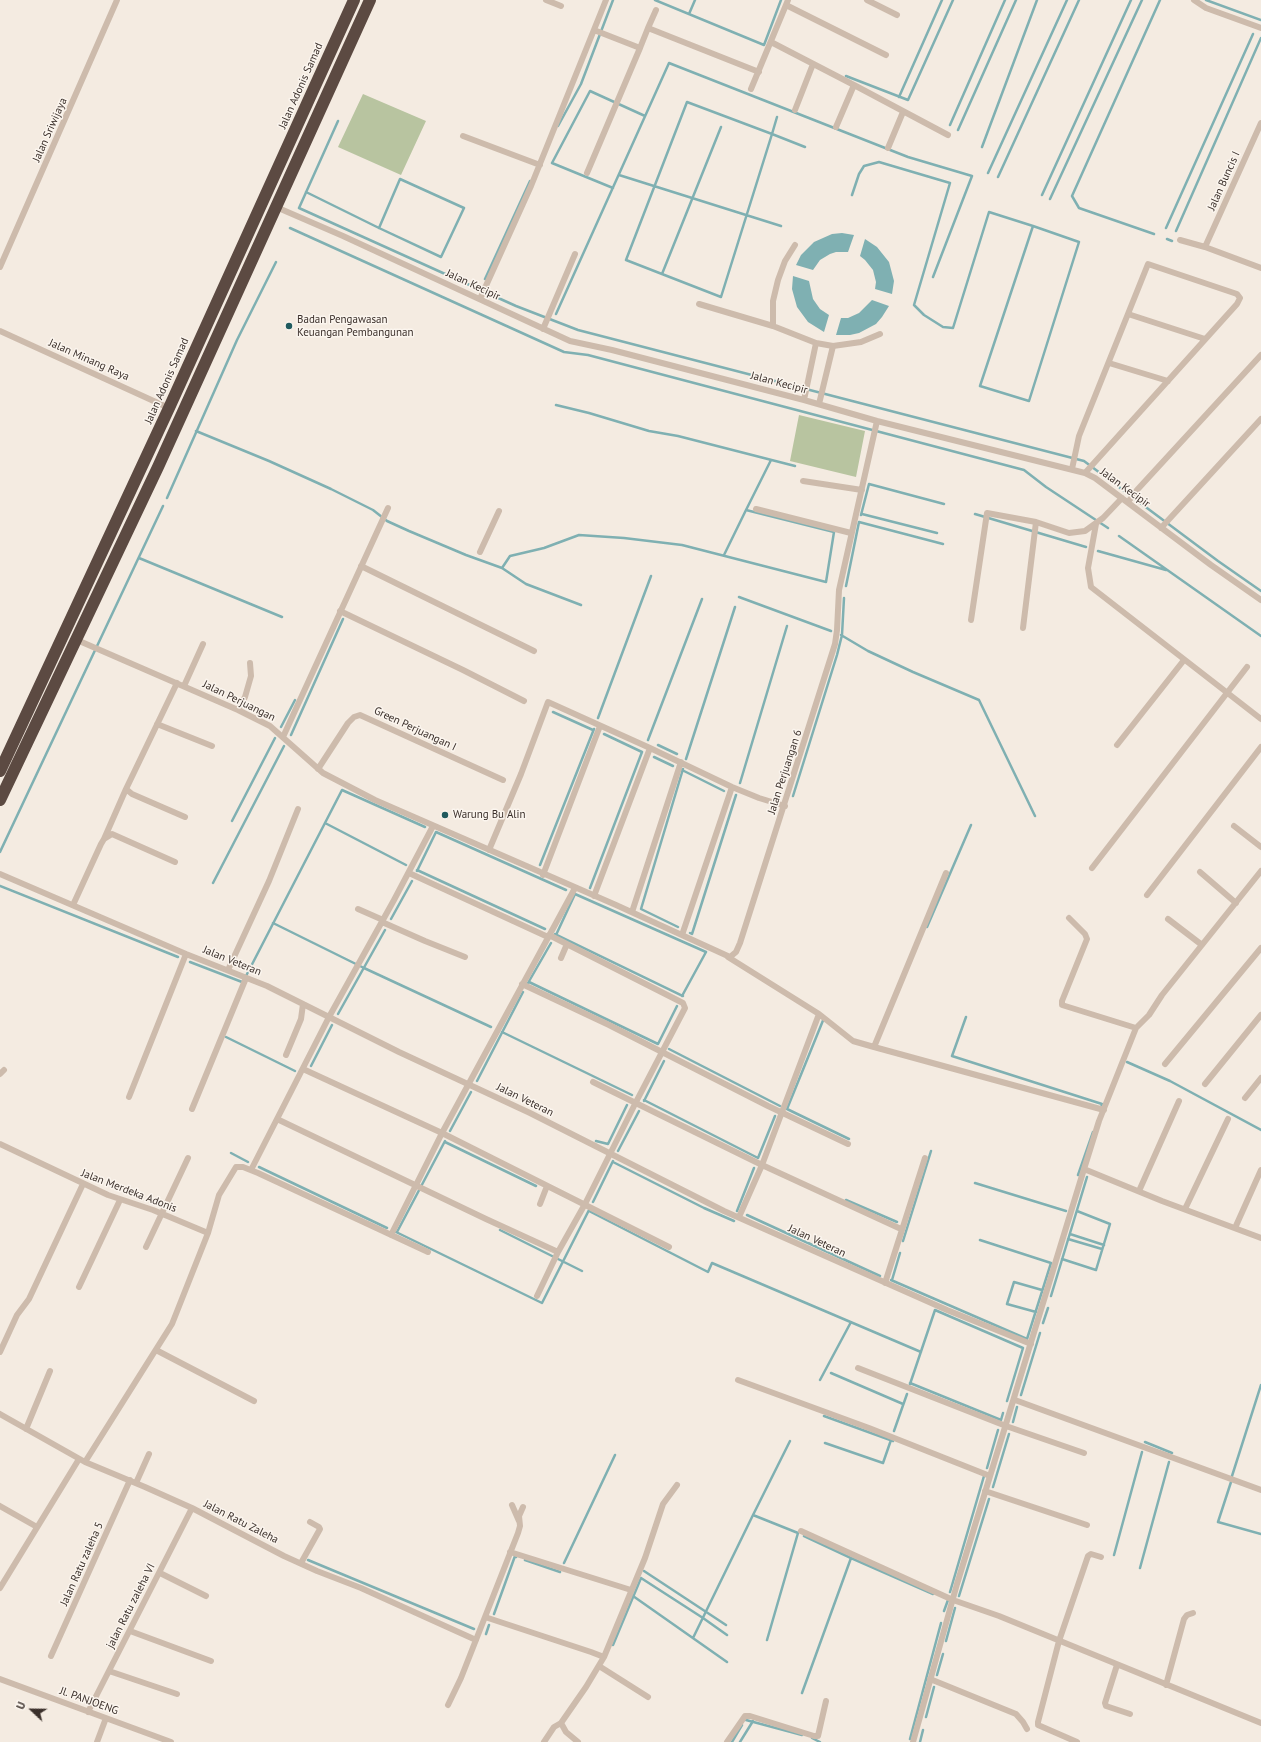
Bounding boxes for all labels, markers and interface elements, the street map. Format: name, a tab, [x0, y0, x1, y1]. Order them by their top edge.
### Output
street label: Jalan Adonis Samad	[276, 41, 326, 131]
street label: Jalan Sriwijaya	[30, 96, 70, 164]
street label: Jalan Buncis I	[1205, 149, 1243, 213]
street label: Jalan Kecipir	[444, 267, 502, 303]
place label: Badan Pengawasan Keuangan Pembangunan	[297, 313, 414, 339]
marker: Badan Pengawasan Keuangan Pembangunan	[284, 321, 294, 331]
street label: Jalan Minang Raya	[47, 336, 131, 384]
street label: Jalan Adonis Samad	[142, 336, 192, 426]
street label: Jalan Kecipir	[749, 369, 809, 397]
street label: Jalan Kecipir	[1097, 465, 1153, 511]
street label: Jalan Perjuangan	[201, 678, 277, 724]
street label: Green Perjuangan I	[372, 704, 458, 754]
street label: Jalan Perjuangan 6	[765, 728, 805, 816]
place label: Warung Bu Alin	[453, 808, 526, 822]
marker: Warung Bu Alin	[440, 810, 450, 820]
street label: Jalan Veteran	[201, 943, 263, 979]
street label: Jalan Veteran	[494, 1081, 556, 1119]
street label: Jalan Merdeka Adonis	[79, 1167, 179, 1215]
street label: Jalan Veteran	[786, 1222, 848, 1260]
street label: Jalan Ratu Zaleha	[201, 1497, 281, 1547]
street label: Jalan Ratu zaleha 5	[58, 1520, 106, 1608]
street label: jalan Ratu zaleha VI	[104, 1561, 158, 1651]
street label: Jl. PANJOENG	[58, 1684, 120, 1718]
north arrow	[12, 1690, 52, 1730]
text: U	[13, 1700, 29, 1711]

